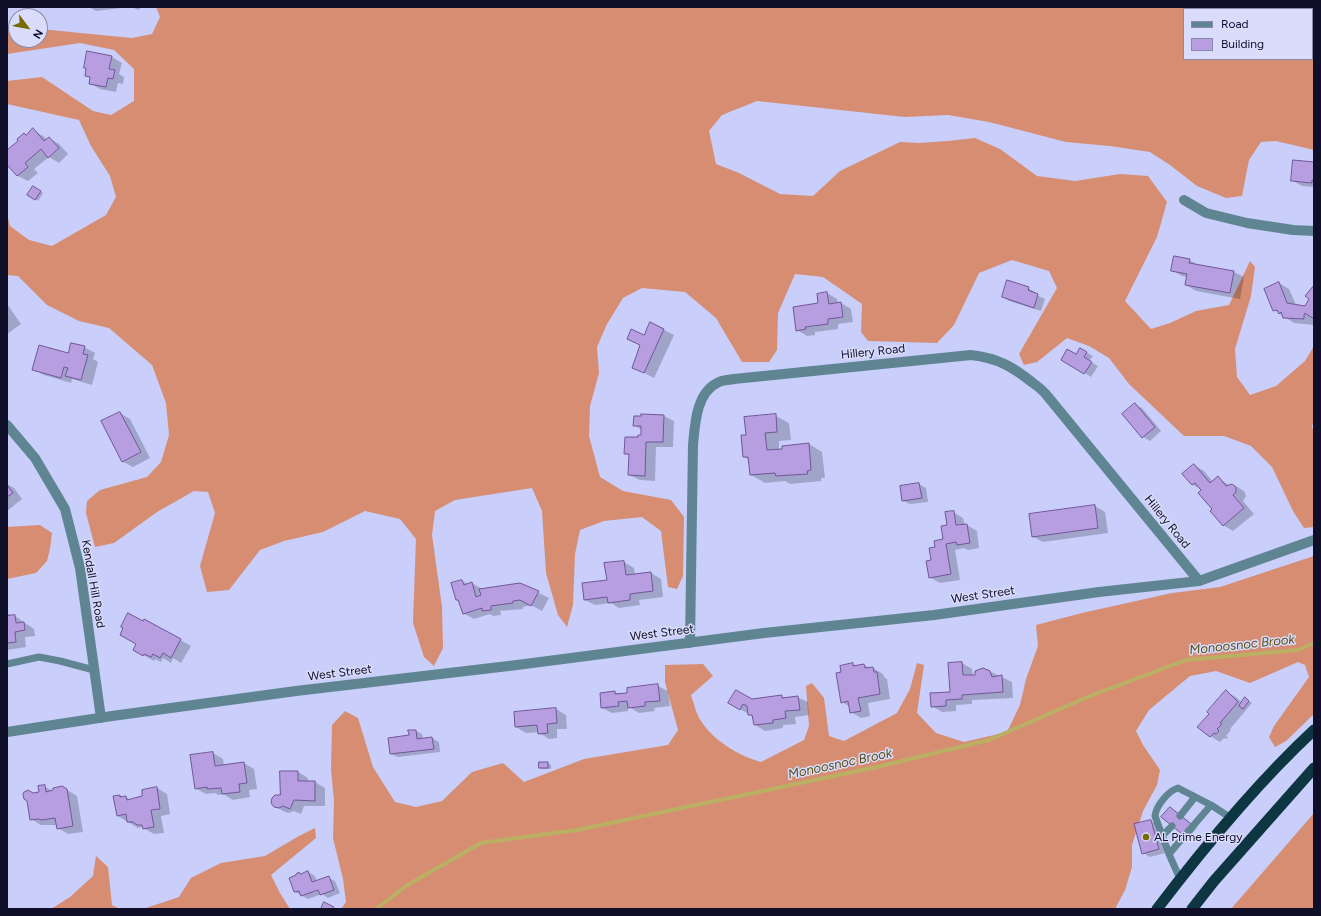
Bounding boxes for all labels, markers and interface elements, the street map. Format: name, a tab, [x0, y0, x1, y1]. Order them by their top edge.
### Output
north arrow	[8, 8, 48, 48]
legend	[1183, 8, 1313, 60]
text: Road	[1221, 17, 1249, 31]
text: N	[30, 27, 46, 41]
text: Building	[1221, 37, 1264, 51]
street label: Hillery Road	[840, 341, 906, 363]
street label: Hillery Road	[1141, 492, 1193, 552]
street label: Kendall Hill Road	[78, 539, 108, 629]
street label: West Street	[950, 583, 1016, 607]
street label: West Street	[629, 622, 695, 644]
water label: Monoosnoc Brook	[1189, 632, 1295, 658]
street label: West Street	[307, 662, 373, 684]
water label: Monoosnoc Brook	[787, 745, 893, 783]
place label: AL Prime Energy	[1154, 830, 1243, 844]
marker: AL Prime Energy	[1141, 832, 1151, 842]

